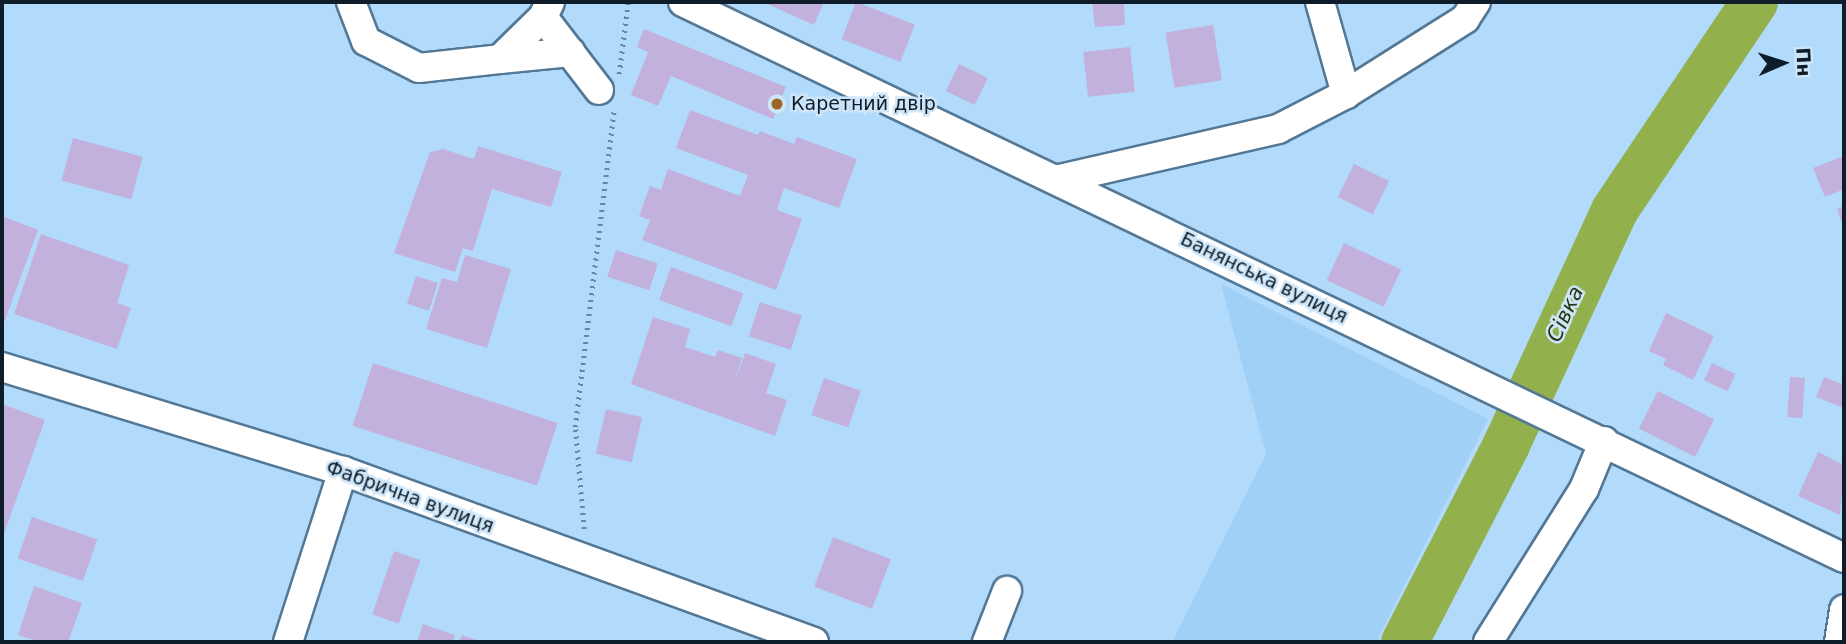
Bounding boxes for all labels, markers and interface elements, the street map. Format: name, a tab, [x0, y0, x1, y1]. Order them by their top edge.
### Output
north arrow	[1748, 28, 1818, 98]
text: Пн	[1792, 47, 1816, 77]
place label: Каретний двір	[791, 93, 936, 115]
marker: Каретний двір	[769, 96, 785, 112]
street label: Банянська вулиця	[1177, 228, 1351, 328]
water label: Сівка	[1541, 282, 1589, 346]
street label: Фабрична вулиця	[323, 456, 497, 538]

